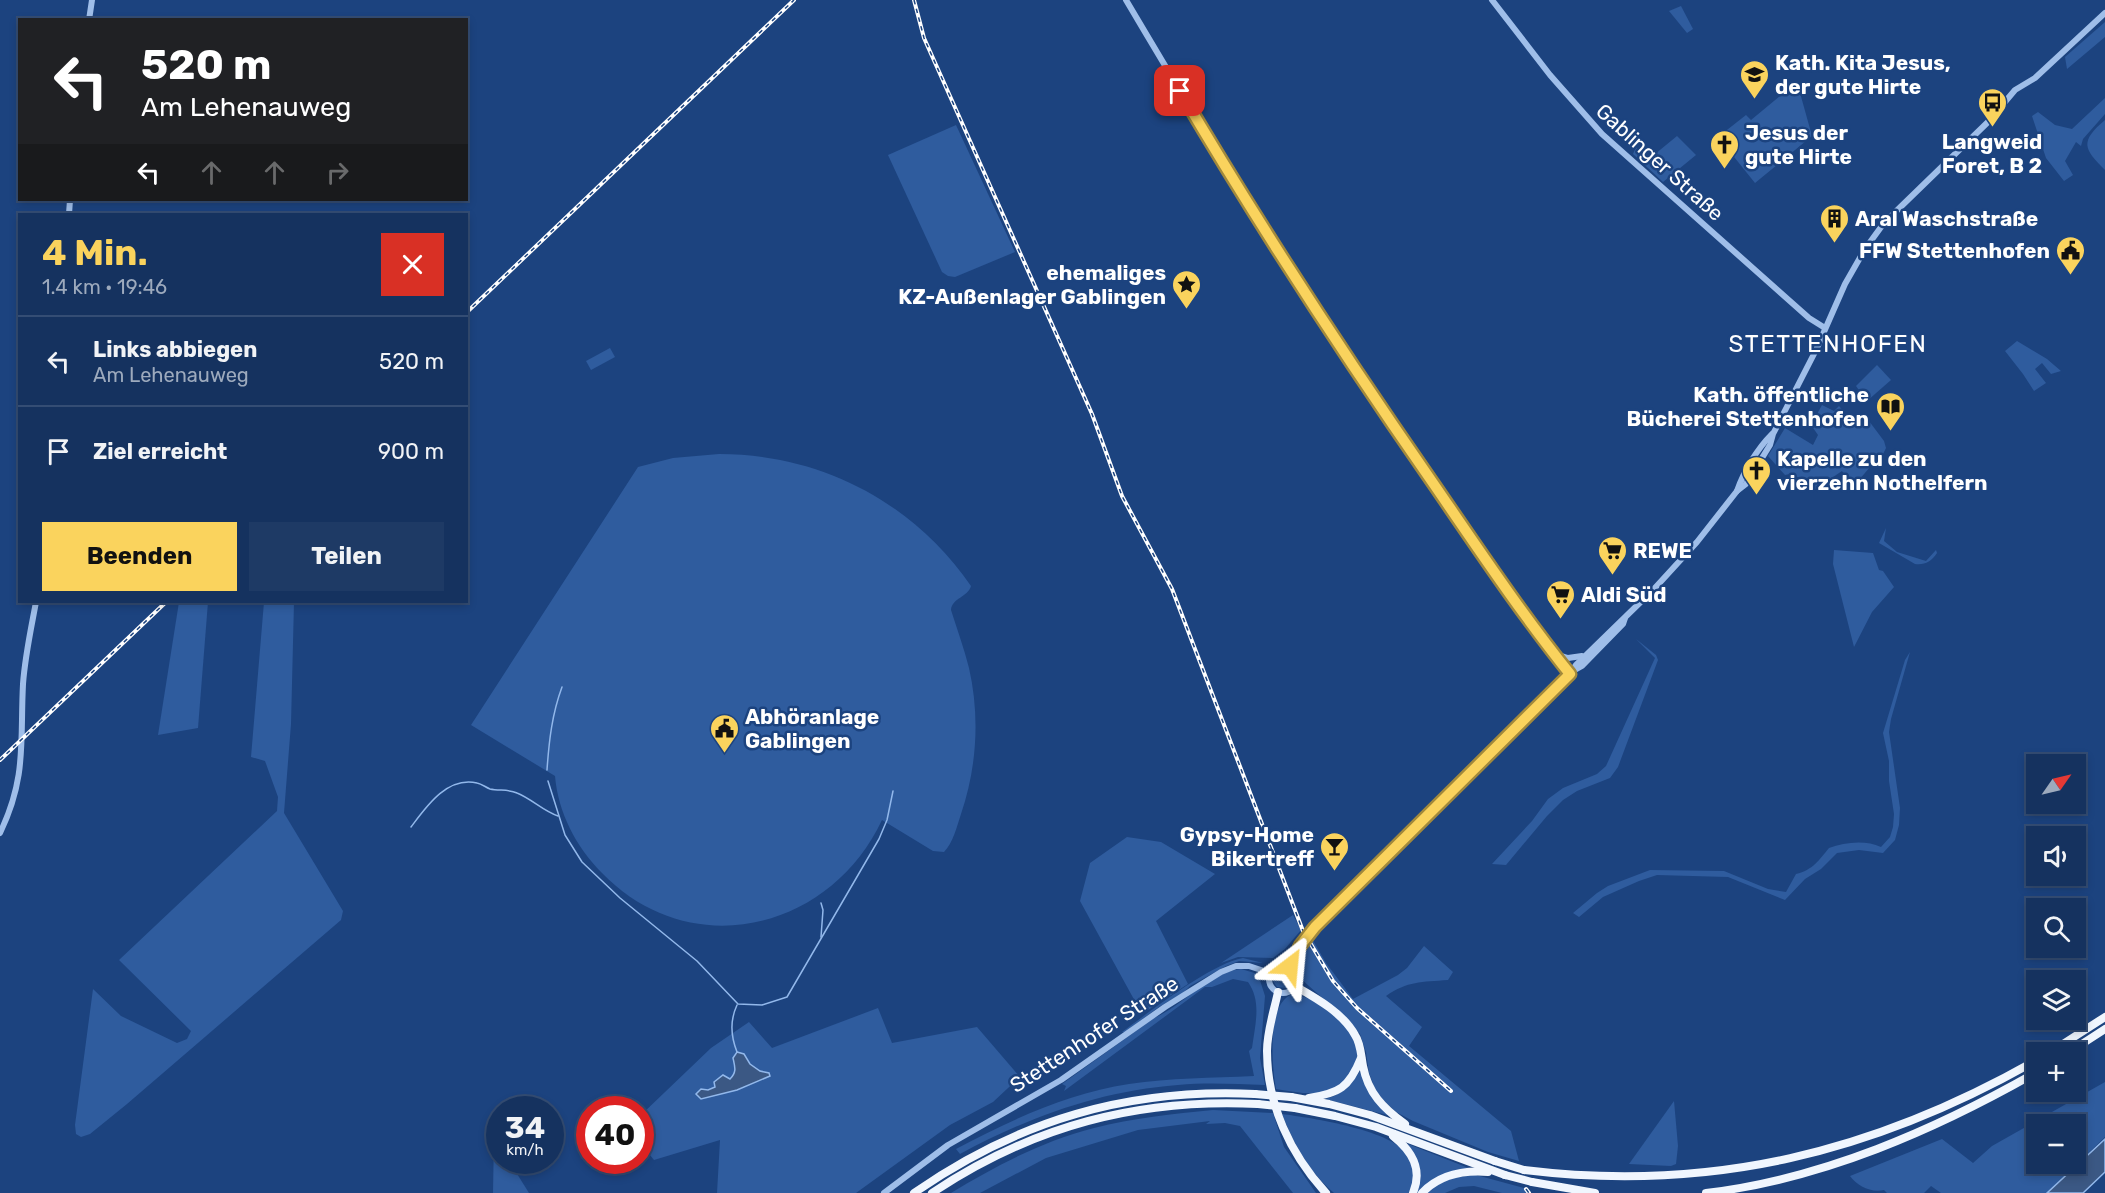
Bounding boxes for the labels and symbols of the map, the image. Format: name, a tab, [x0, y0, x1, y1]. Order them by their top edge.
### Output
place label: Kath. Kita Jesus, der gute Hirte	[1775, 50, 1951, 99]
school or university icon: Kath. Kita Jesus, der gute Hirte	[1738, 58, 1770, 100]
pin	[1154, 65, 1205, 116]
bus stop icon: Langweid Foret, B 2	[1976, 86, 2008, 128]
street label: Gablinger Straße	[1591, 98, 1729, 226]
place label: Jesus der gute Hirte	[1745, 120, 1852, 169]
church icon: Jesus der gute Hirte	[1708, 128, 1740, 170]
place label: Langweid Foret, B 2	[1942, 129, 2042, 178]
building icon: Aral Waschstraße	[1818, 202, 1850, 244]
place label: Aral Waschstraße	[1855, 206, 2038, 231]
public building icon: FFW Stettenhofen	[2055, 234, 2087, 276]
place label: FFW Stettenhofen	[1859, 238, 2050, 263]
place label: ehemaliges KZ-Außenlager Gablingen	[898, 260, 1166, 309]
place icon: ehemaliges KZ-Außenlager Gablingen	[1171, 268, 1203, 310]
district label: STETTENHOFEN	[1729, 330, 1927, 358]
place label: Kath. öffentliche Bücherei Stettenhofen	[1627, 382, 1869, 431]
library icon: Kath. öffentliche Bücherei Stettenhofen	[1874, 390, 1906, 432]
place label: Kapelle zu den vierzehn Nothelfern	[1777, 446, 1988, 495]
church icon: Kapelle zu den vierzehn Nothelfern	[1740, 454, 1772, 496]
supermarket icon: REWE	[1596, 534, 1628, 576]
place label: REWE	[1633, 538, 1692, 563]
supermarket icon: Aldi Süd	[1544, 578, 1576, 620]
place label: Aldi Süd	[1581, 582, 1666, 607]
place label: Abhöranlage Gablingen	[745, 704, 879, 753]
public building icon: Abhöranlage Gablingen	[708, 712, 740, 754]
north arrow	[2026, 754, 2086, 814]
place label: Gypsy-Home Bikertreff	[1180, 822, 1314, 871]
bar icon: Gypsy-Home Bikertreff	[1319, 830, 1351, 872]
position arrow	[1258, 934, 1322, 998]
street label: Stettenhofer Straße	[1005, 970, 1183, 1098]
speed limit sign: 40	[576, 1096, 654, 1174]

